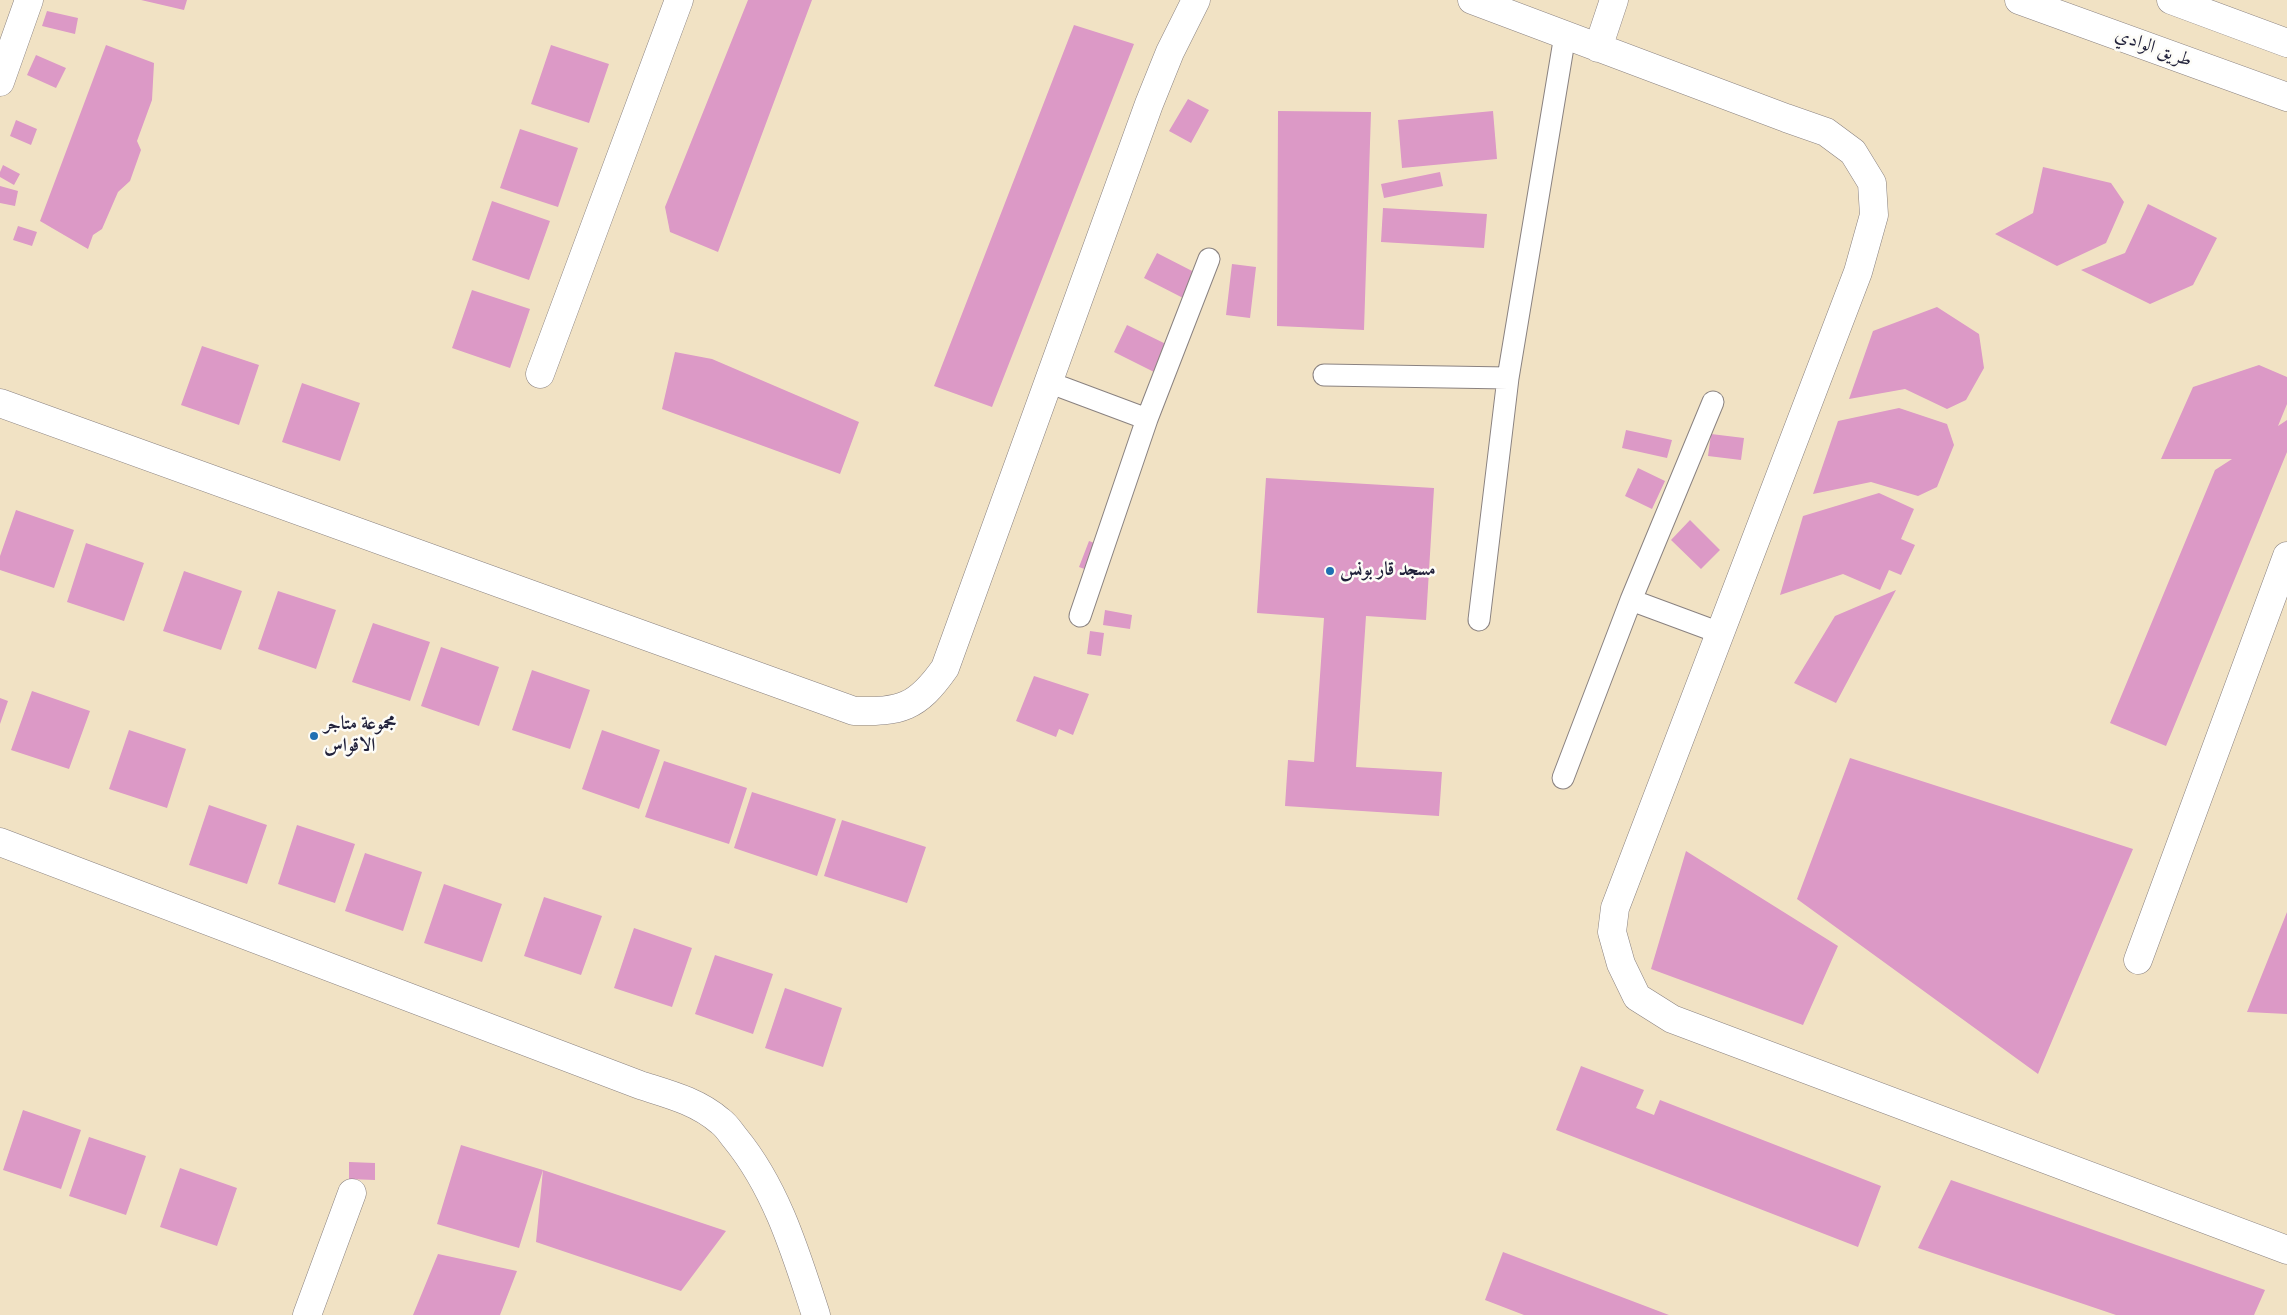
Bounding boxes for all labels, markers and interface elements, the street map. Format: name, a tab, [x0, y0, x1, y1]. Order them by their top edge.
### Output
street label: طريق الوادي	[2111, 25, 2195, 73]
place label: مسجد قار بونس	[1340, 560, 1436, 582]
marker: مسجد قار بونس	[1324, 565, 1336, 577]
place label: مجموعة متاجر الاقواس	[324, 714, 396, 758]
marker: مجموعة متاجر الاقواس	[308, 730, 320, 742]

